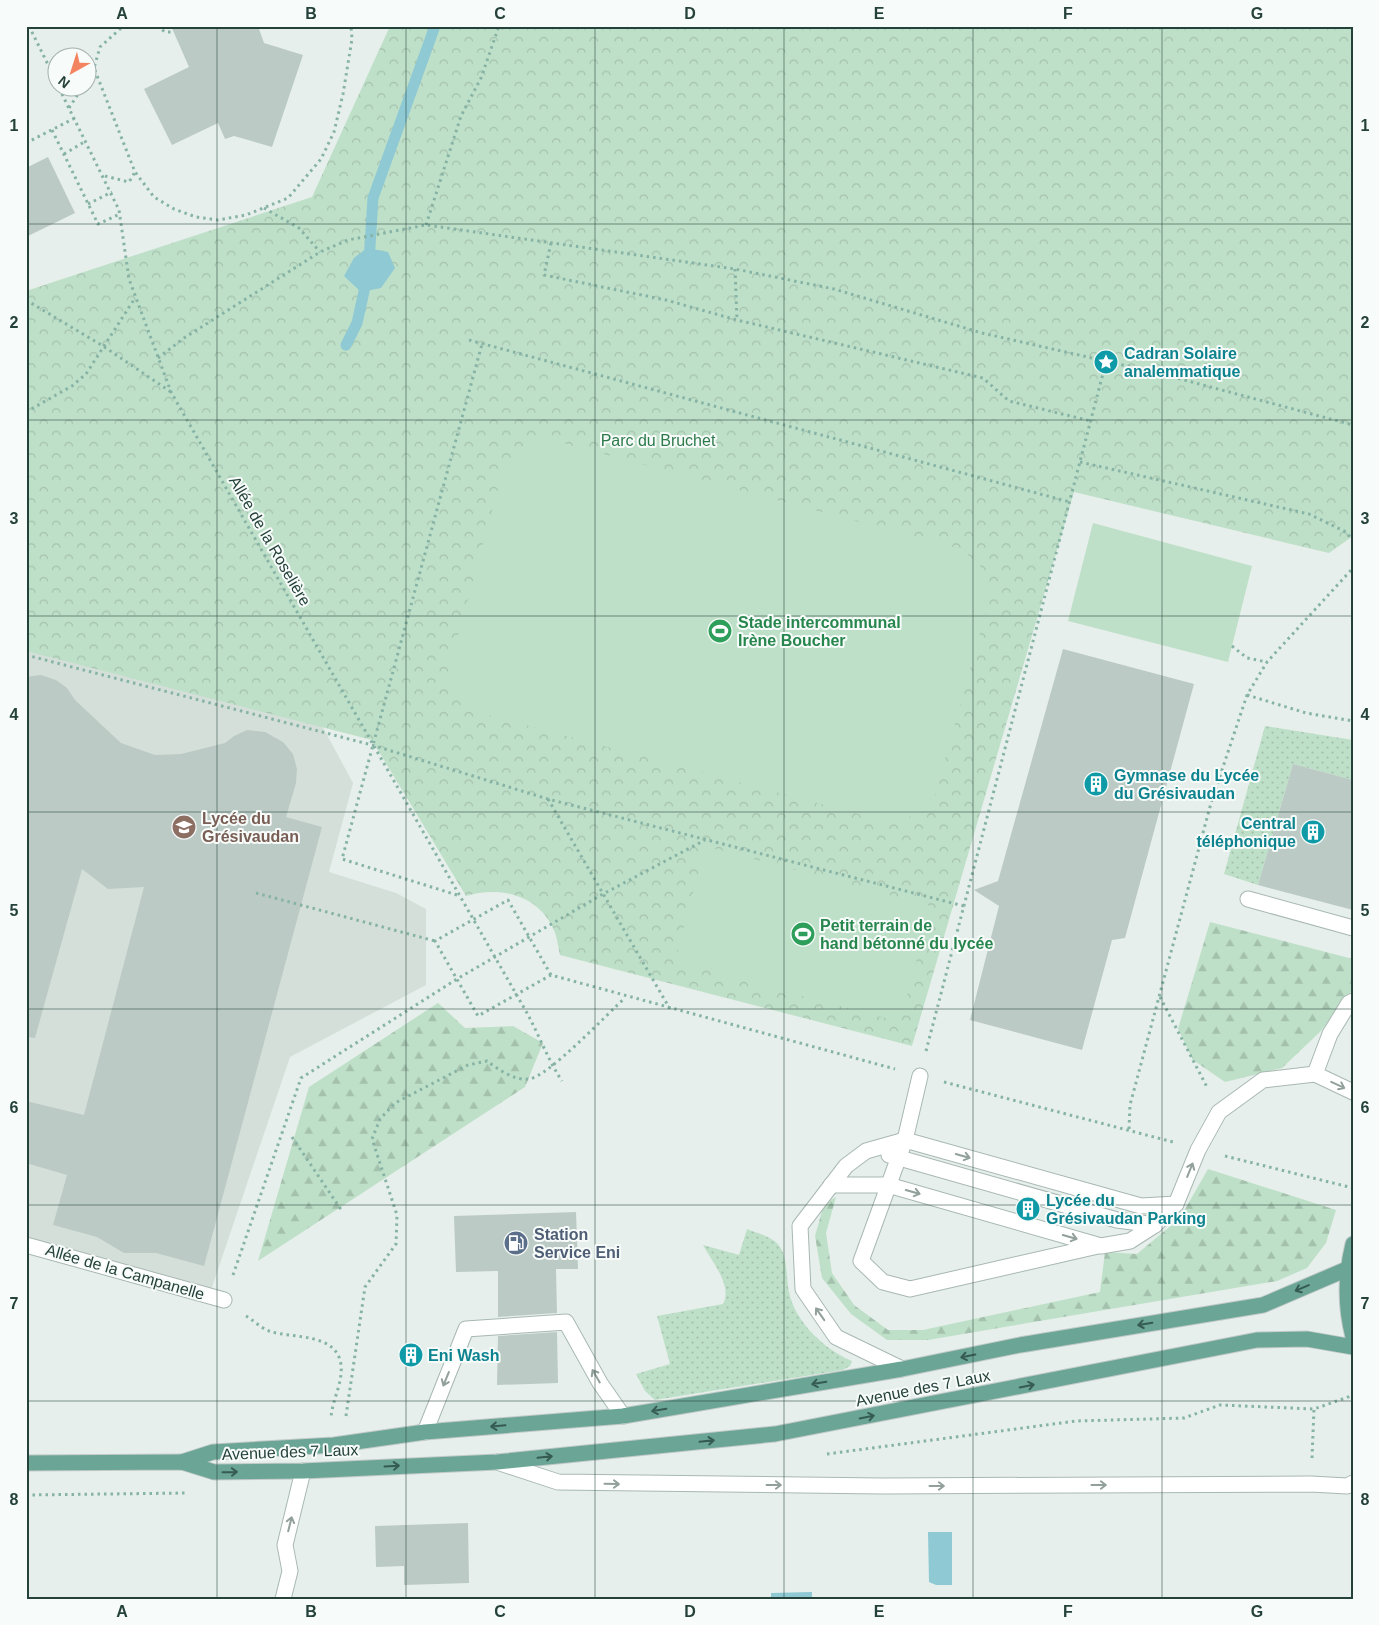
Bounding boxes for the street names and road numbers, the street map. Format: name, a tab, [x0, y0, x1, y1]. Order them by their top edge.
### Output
street label: Allée de la Roselière	[226, 473, 314, 609]
street label: Allée de la Campanelle	[44, 1241, 207, 1303]
street label: Avenue des 7 Laux	[854, 1367, 992, 1409]
street label: Avenue des 7 Laux	[221, 1441, 359, 1463]

